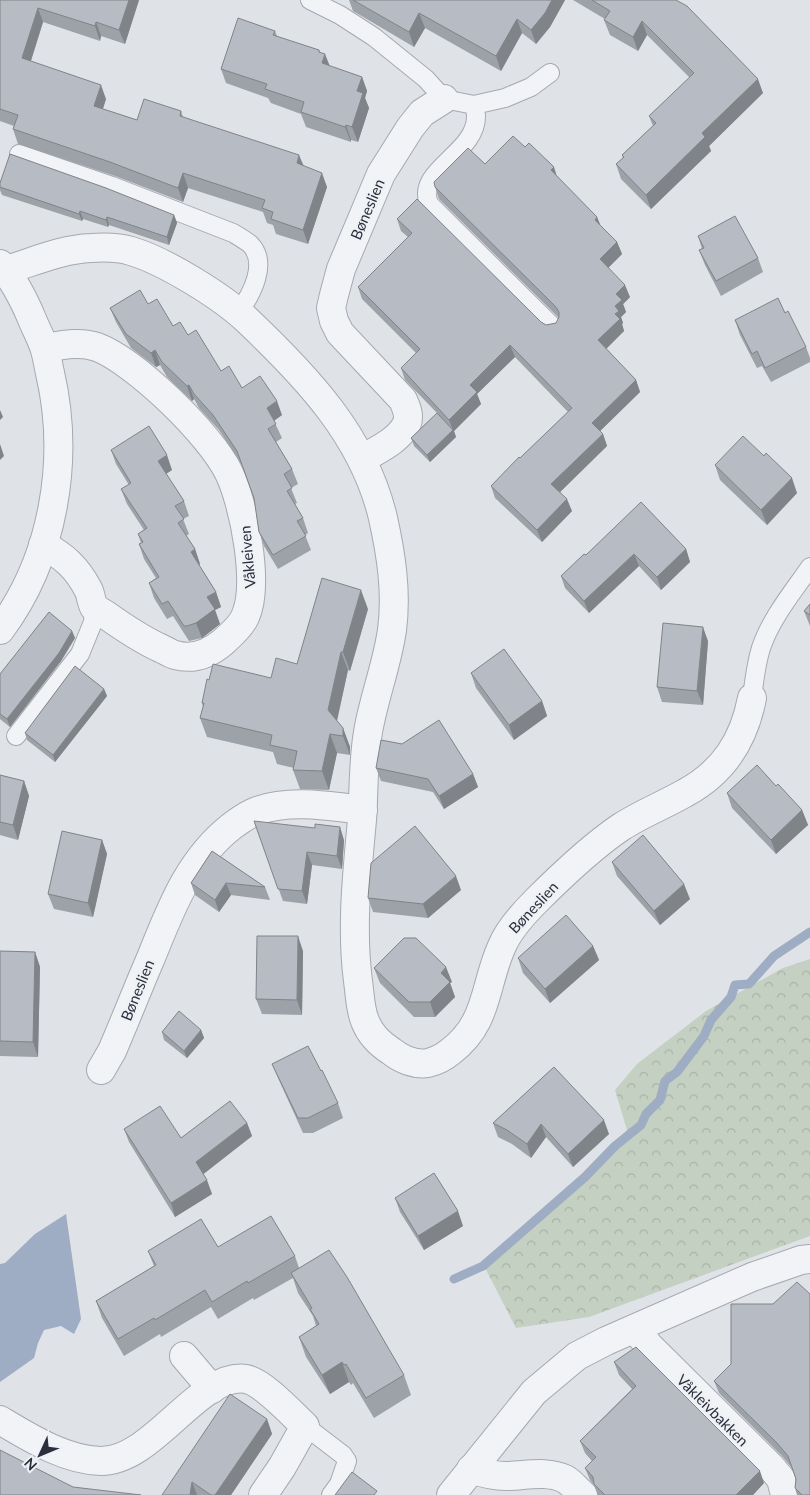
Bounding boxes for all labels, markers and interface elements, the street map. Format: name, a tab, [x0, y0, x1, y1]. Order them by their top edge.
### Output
street label: Bøneslien	[346, 176, 388, 242]
street label: Våkleiven	[235, 525, 259, 589]
street label: Bøneslien	[504, 877, 562, 937]
street label: Bøneslien	[117, 957, 157, 1023]
street label: Våkleivbakken	[673, 1370, 753, 1450]
north arrow	[15, 1430, 65, 1480]
text: N	[20, 1455, 40, 1474]

